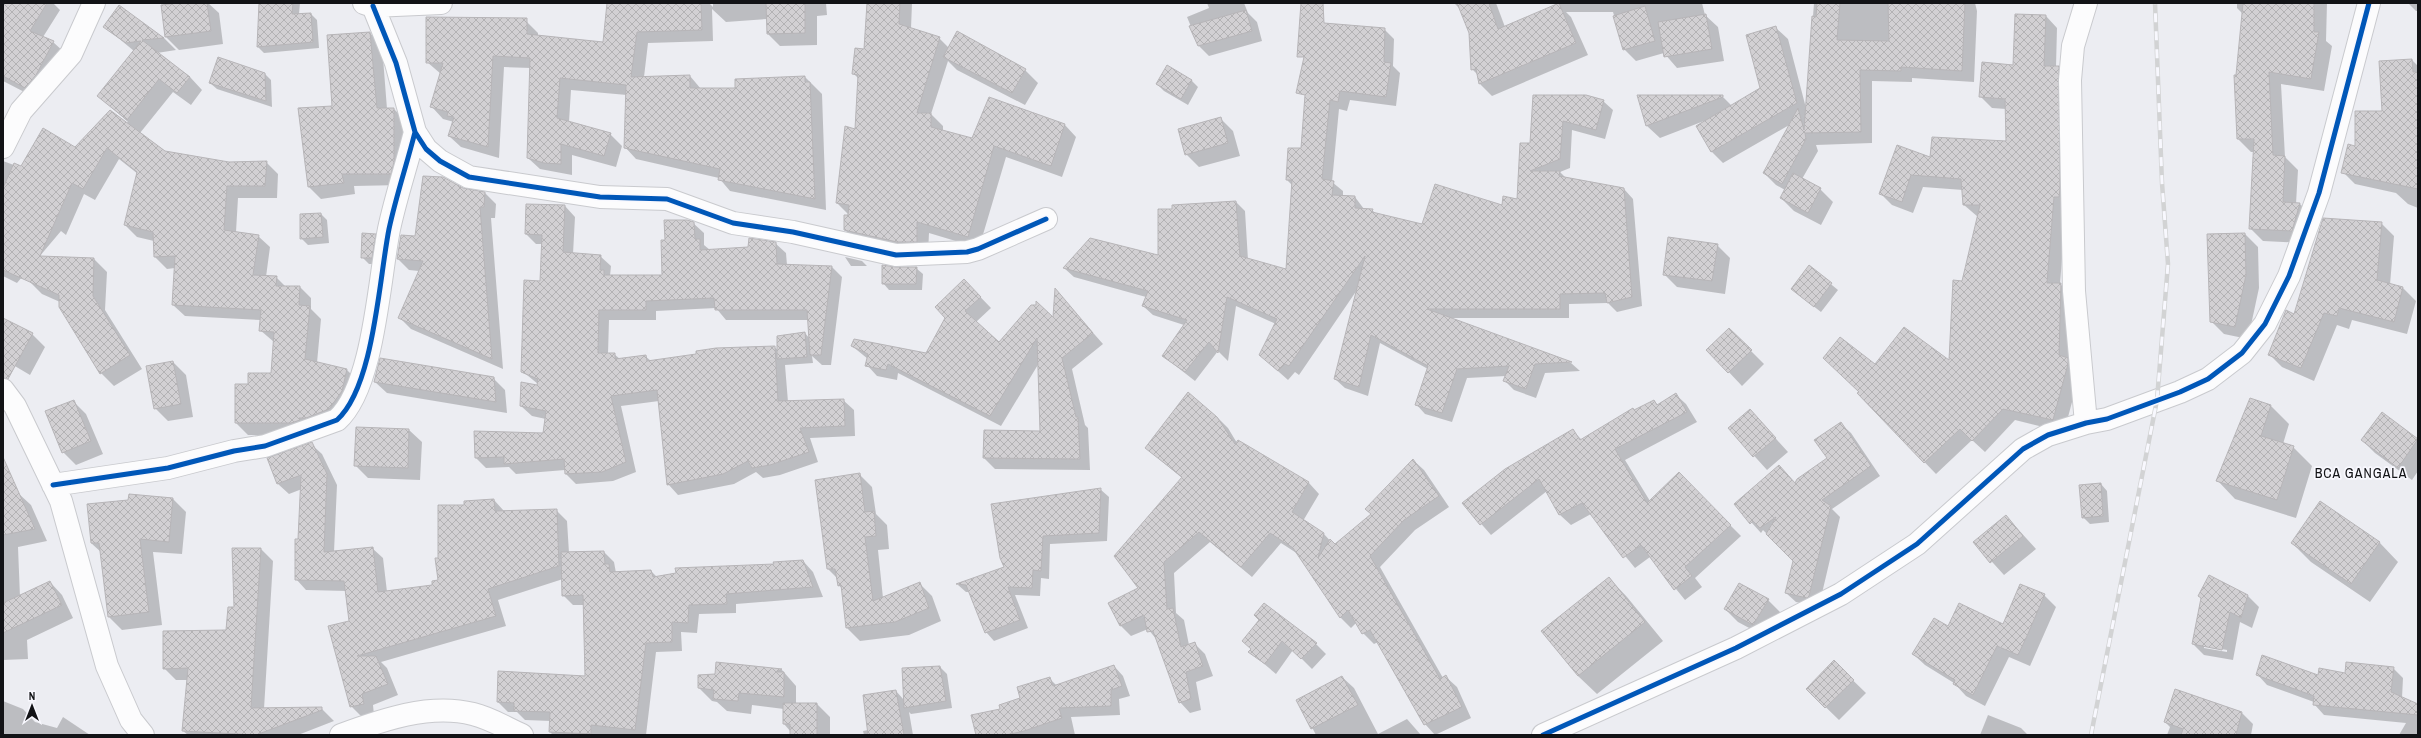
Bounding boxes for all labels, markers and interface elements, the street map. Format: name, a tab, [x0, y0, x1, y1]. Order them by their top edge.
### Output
district label: BCA GANGALA	[2315, 464, 2407, 482]
north arrow	[12, 686, 52, 726]
text: N	[29, 689, 35, 703]

